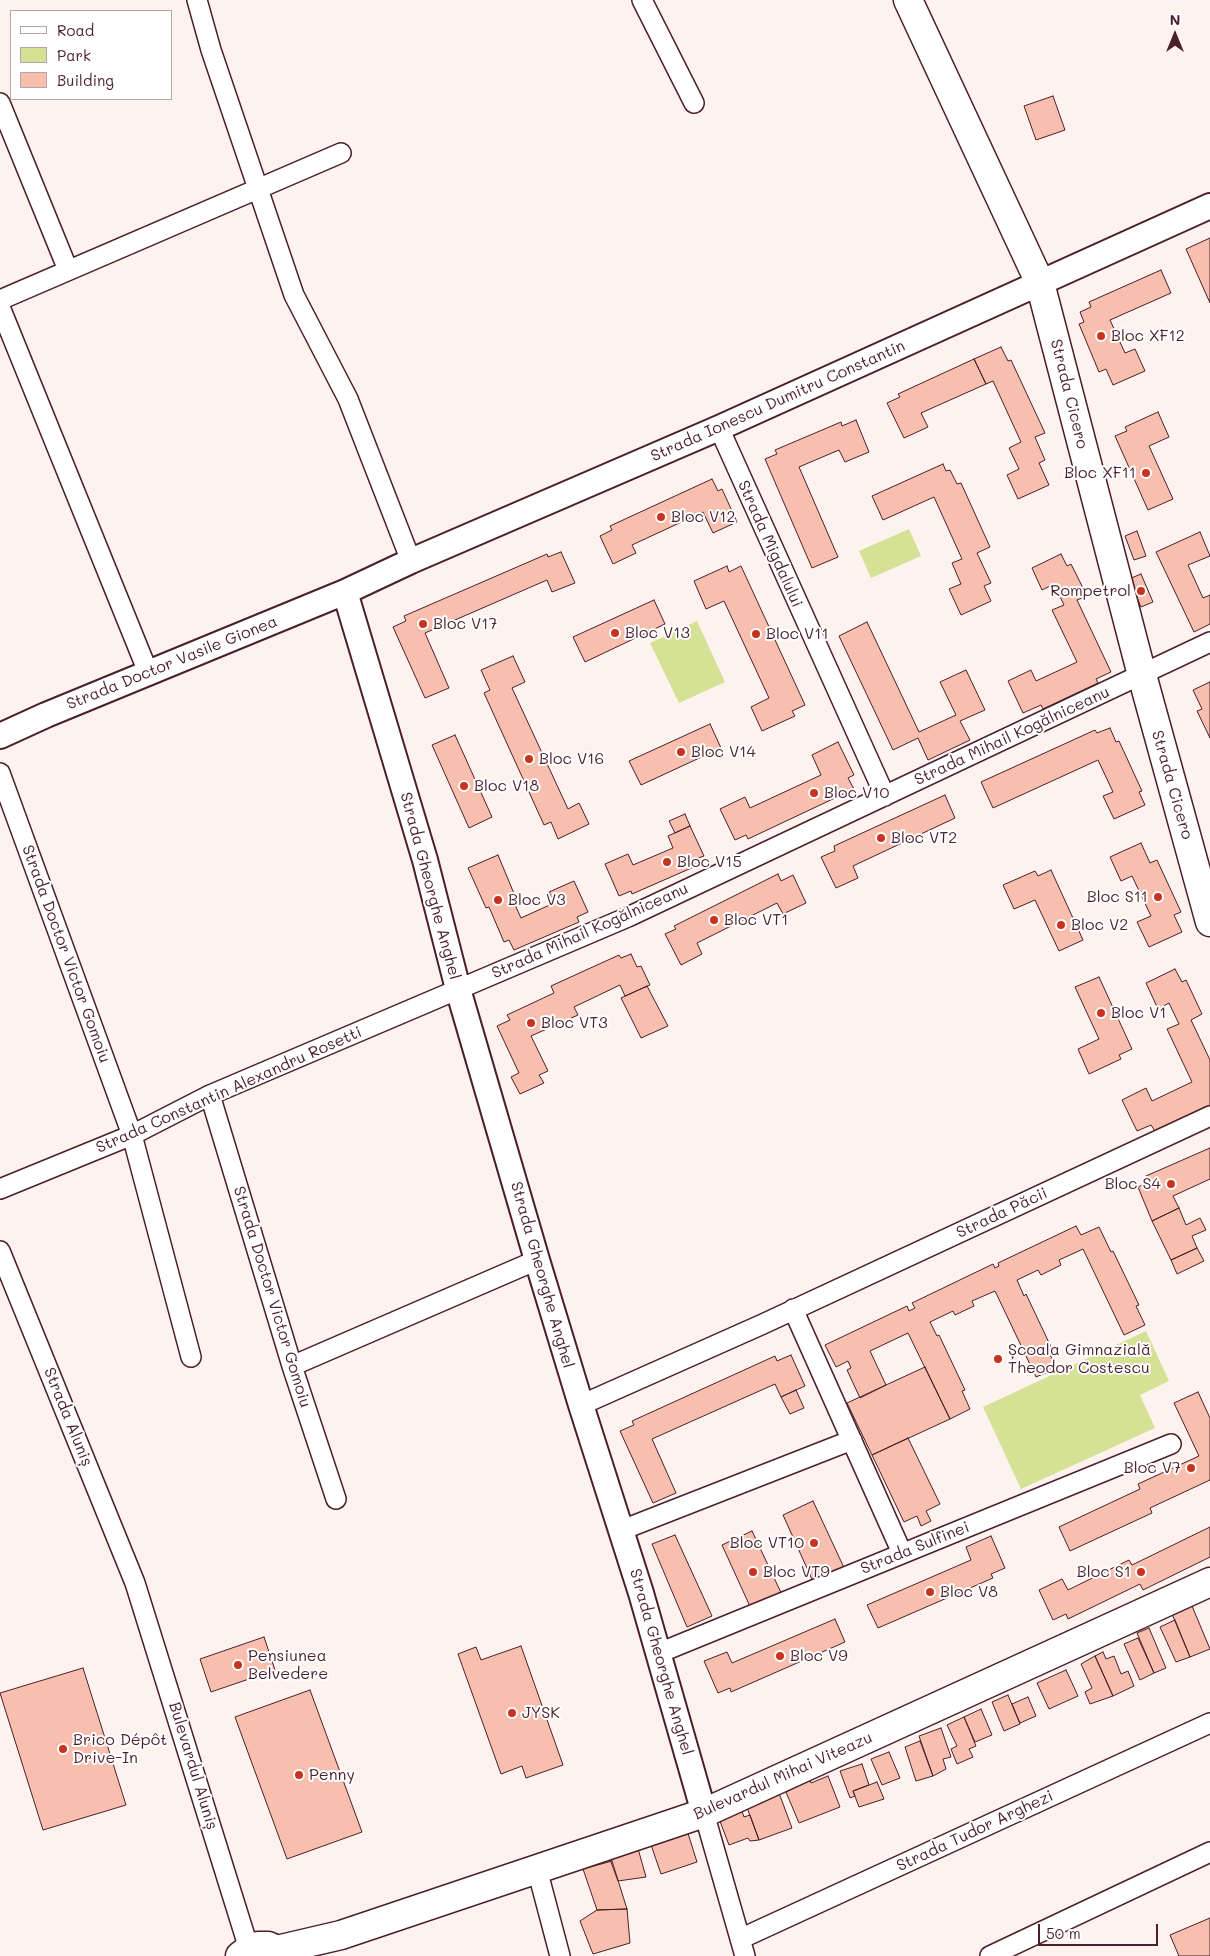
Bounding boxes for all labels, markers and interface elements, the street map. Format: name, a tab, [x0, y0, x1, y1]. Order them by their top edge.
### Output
legend	[10, 10, 172, 100]
north arrow	[1150, 10, 1200, 60]
text: N	[1170, 10, 1180, 29]
text: Road	[57, 20, 94, 40]
text: Park	[57, 45, 91, 65]
text: Building	[57, 70, 114, 90]
place label: Bloc XF12	[1111, 326, 1185, 346]
marker: Bloc XF12	[1095, 330, 1107, 342]
street label: Strada Ionescu Dumitru Constantin	[648, 336, 908, 466]
street label: Strada Cicero	[1046, 337, 1092, 451]
place label: Bloc XF11	[1064, 463, 1136, 483]
marker: Bloc XF11	[1140, 467, 1152, 479]
street label: Strada Migdalului	[733, 478, 807, 610]
place label: Bloc V12	[671, 507, 735, 527]
marker: Bloc V12	[655, 511, 667, 523]
place label: Rompetrol	[1050, 581, 1131, 601]
marker: Rompetrol	[1135, 585, 1147, 597]
street label: Strada Doctor Vasile Gionea	[64, 612, 280, 714]
place label: Bloc V17	[433, 614, 497, 634]
marker: Bloc V17	[417, 618, 429, 630]
place label: Bloc V13	[625, 623, 690, 643]
place label: Bloc V11	[766, 624, 829, 644]
marker: Bloc V13	[609, 627, 621, 639]
marker: Bloc V11	[750, 628, 762, 640]
street label: Strada Mihail Kogălniceanu	[911, 682, 1113, 790]
street label: Strada Cicero	[1147, 728, 1197, 842]
place label: Bloc V14	[691, 742, 756, 762]
marker: Bloc V14	[675, 746, 687, 758]
place label: Bloc V16	[539, 749, 604, 769]
marker: Bloc V16	[523, 753, 535, 765]
place label: Bloc V18	[474, 776, 539, 796]
marker: Bloc V18	[458, 780, 470, 792]
place label: Bloc V10	[824, 783, 889, 803]
marker: Bloc V10	[808, 787, 820, 799]
street label: Strada Gheorghe Anghel	[396, 790, 464, 982]
place label: Bloc VT2	[891, 828, 957, 848]
marker: Bloc VT2	[875, 832, 887, 844]
street label: Strada Doctor Victor Gomoiu	[18, 842, 114, 1066]
place label: Bloc V15	[677, 852, 742, 872]
marker: Bloc V15	[661, 856, 673, 868]
street label: Strada Mihail Kogălniceanu	[489, 879, 691, 983]
place label: Bloc S11	[1087, 887, 1148, 907]
place label: Bloc V3	[508, 890, 566, 910]
marker: Bloc S11	[1152, 891, 1164, 903]
marker: Bloc V3	[492, 894, 504, 906]
place label: Bloc VT1	[724, 910, 788, 930]
marker: Bloc VT1	[708, 914, 720, 926]
place label: Bloc V2	[1071, 915, 1128, 935]
marker: Bloc V2	[1055, 919, 1067, 931]
place label: Bloc V1	[1111, 1003, 1166, 1023]
marker: Bloc V1	[1095, 1007, 1107, 1019]
place label: Bloc VT3	[541, 1013, 608, 1033]
marker: Bloc VT3	[525, 1017, 537, 1029]
street label: Strada Constantin Alexandru Rosetti	[93, 1022, 365, 1158]
place label: Bloc S4	[1105, 1174, 1161, 1194]
marker: Bloc S4	[1165, 1178, 1177, 1190]
street label: Strada Gheorghe Anghel	[506, 1180, 578, 1370]
street label: Strada Doctor Victor Gomoiu	[229, 1184, 315, 1410]
street label: Strada Păcii	[953, 1184, 1051, 1242]
place label: Școala Gimnazială Theodor Costescu	[1008, 1340, 1151, 1378]
marker: Școala Gimnazială Theodor Costescu	[992, 1353, 1004, 1365]
street label: Strada Aluniș	[39, 1365, 97, 1469]
place label: Bloc V7	[1124, 1458, 1181, 1478]
marker: Bloc V7	[1185, 1462, 1197, 1474]
street label: Strada Sulfinei	[858, 1517, 972, 1579]
place label: Bloc VT10	[730, 1533, 804, 1553]
marker: Bloc VT10	[808, 1537, 820, 1549]
place label: Bloc VT9	[763, 1562, 830, 1582]
place label: Bloc S1	[1077, 1562, 1131, 1582]
marker: Bloc VT9	[747, 1566, 759, 1578]
marker: Bloc S1	[1135, 1566, 1147, 1578]
street label: Strada Gheorghe Anghel	[625, 1567, 697, 1757]
place label: Bloc V8	[940, 1582, 998, 1602]
marker: Bloc V8	[924, 1586, 936, 1598]
place label: Pensiunea Belvedere	[248, 1646, 328, 1684]
place label: Bloc V9	[790, 1646, 848, 1666]
marker: Bloc V9	[774, 1650, 786, 1662]
marker: Pensiunea Belvedere	[232, 1659, 244, 1671]
street label: Bulevardul Aluniș	[164, 1700, 222, 1832]
place label: JYSK	[522, 1703, 560, 1723]
marker: JYSK	[506, 1707, 518, 1719]
street label: Bulevardul Mihai Viteazu	[691, 1728, 875, 1824]
place label: Brico Dépôt Drive-In	[73, 1730, 167, 1768]
marker: Brico Dépôt Drive-In	[57, 1743, 69, 1755]
place label: Penny	[309, 1765, 355, 1785]
marker: Penny	[293, 1769, 305, 1781]
street label: Strada Tudor Arghezi	[894, 1786, 1056, 1876]
scale bar	[1040, 1914, 1160, 1946]
text: 50 m	[1046, 1923, 1081, 1943]

